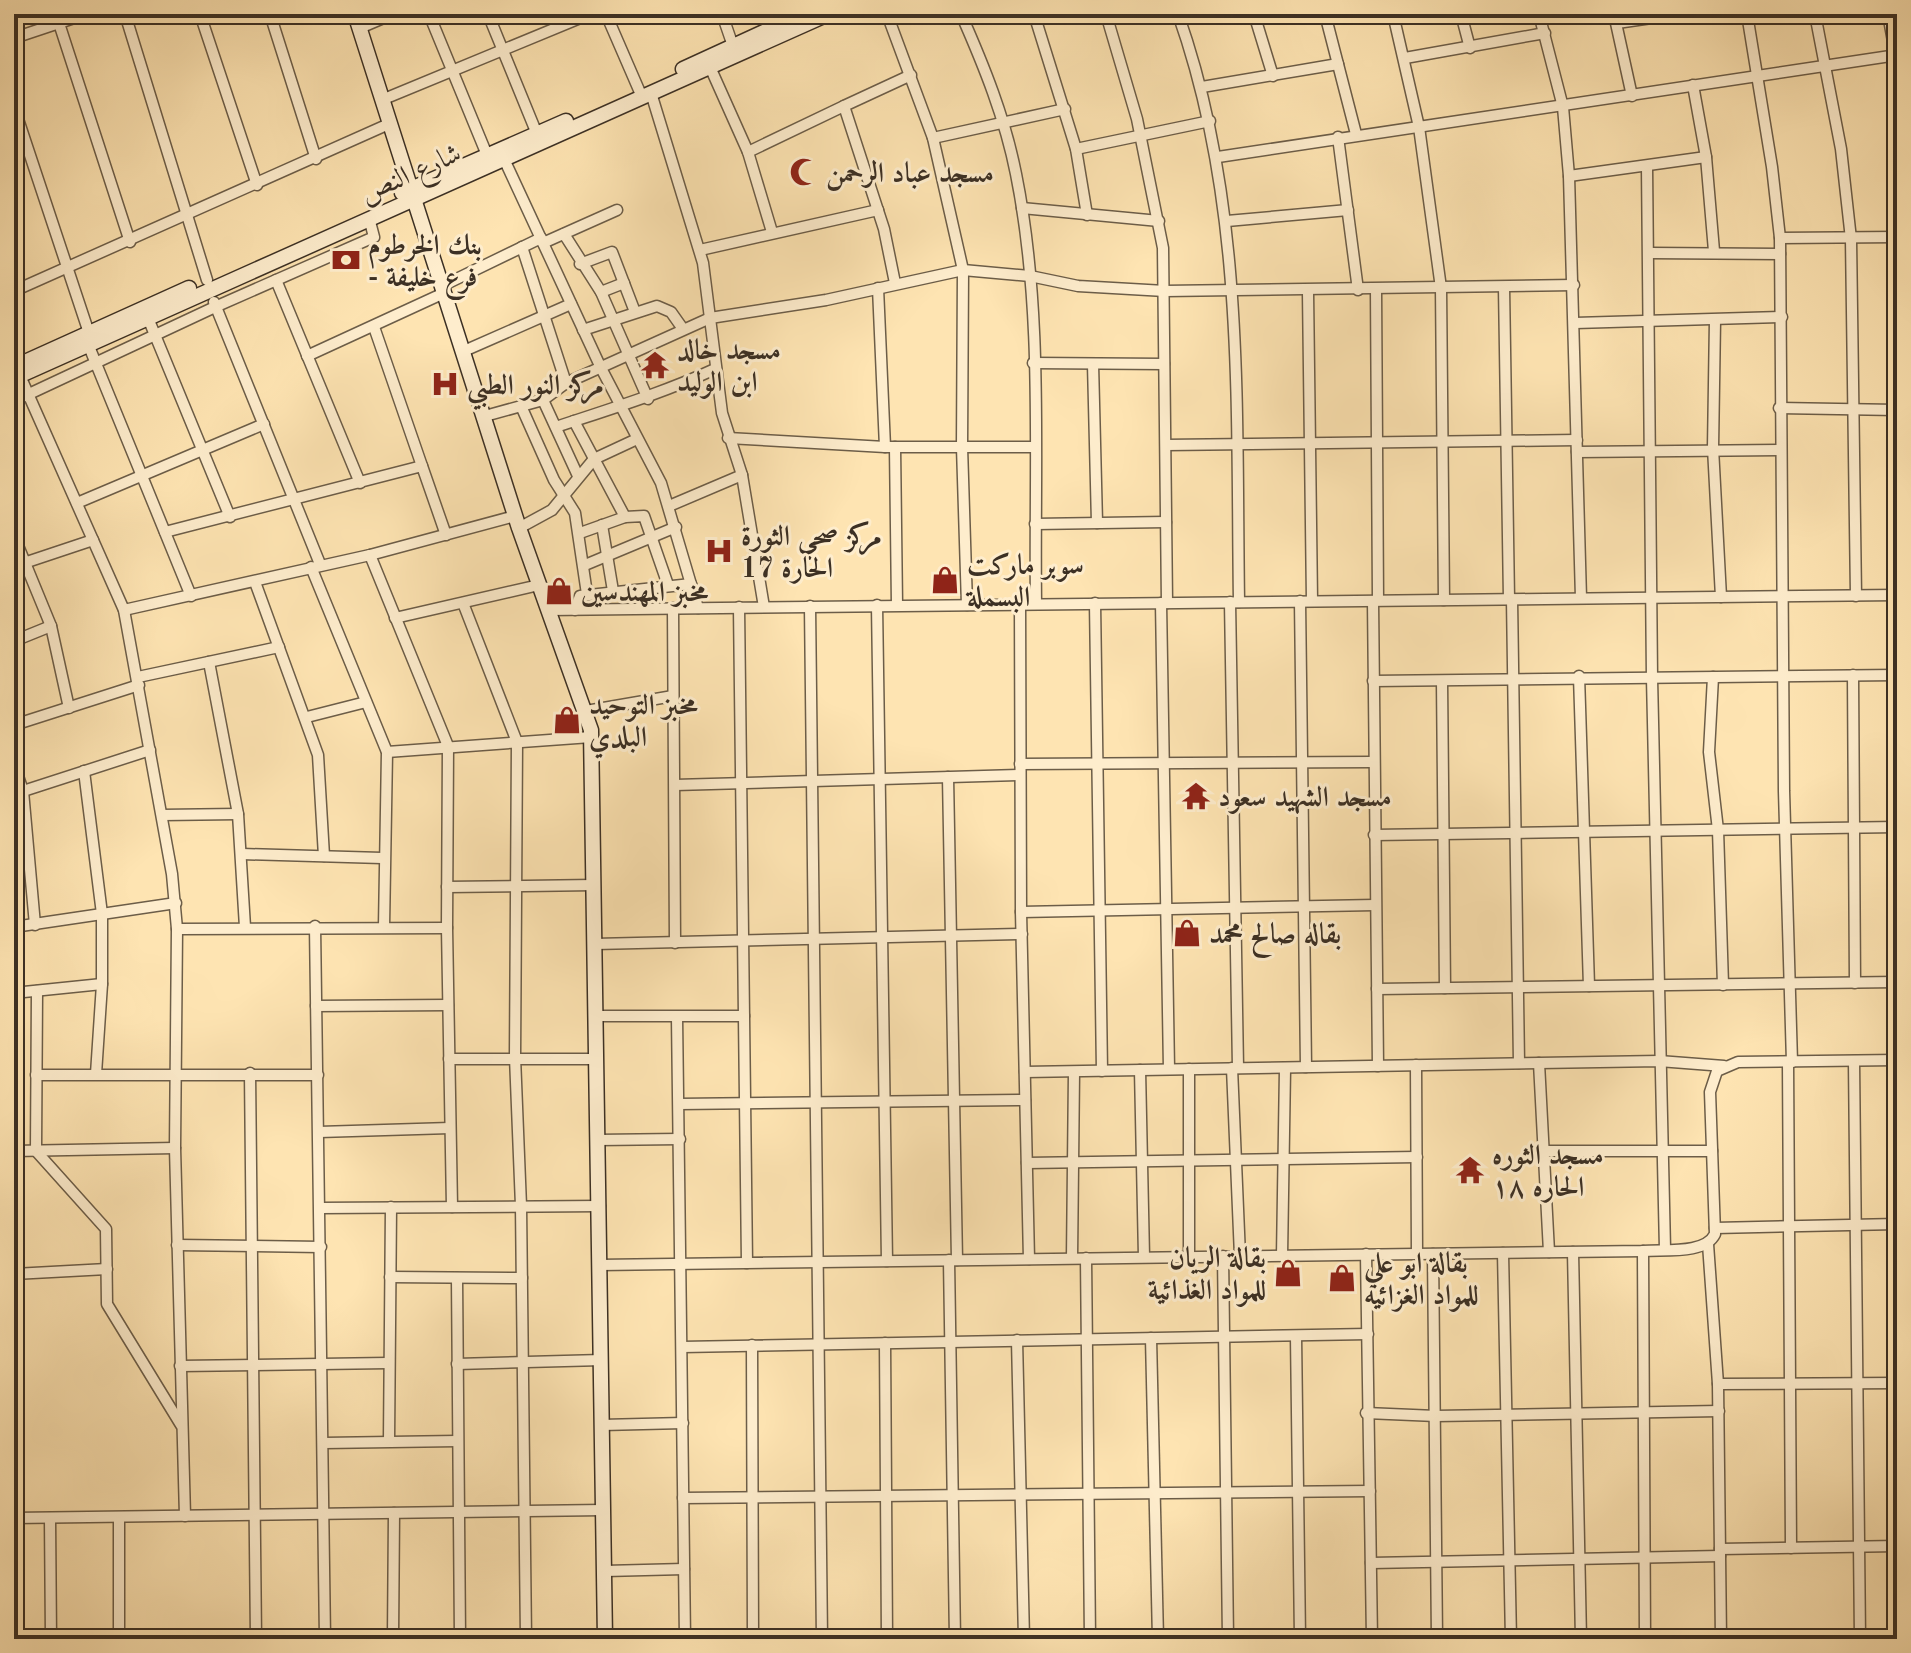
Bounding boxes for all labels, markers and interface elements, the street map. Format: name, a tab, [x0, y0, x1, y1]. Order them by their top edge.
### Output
street label: شارع النص	[357, 140, 469, 216]
mosque icon: مسجد عباد الرحمن	[789, 157, 819, 187]
place label: مسجد عباد الرحمن	[826, 160, 994, 191]
place label: بنك الخرطوم - فرع خليفة	[368, 232, 482, 300]
bank icon: بنك الخرطوم - فرع خليفة	[331, 245, 361, 275]
place label: مسجد خالد ابن الوليد	[677, 337, 781, 399]
temple icon: مسجد خالد ابن الوليد	[640, 350, 670, 380]
hospital icon: مركز النور الطبي	[430, 369, 460, 399]
place label: مركز النور الطبي	[467, 370, 604, 411]
place label: مركز صحي الثورة الحارة 17	[741, 521, 882, 584]
hospital icon: مركز صحي الثورة الحارة 17	[704, 536, 734, 566]
place label: سوبر ماركت البسملة	[965, 552, 1084, 613]
shop icon: سوبر ماركت البسملة	[930, 565, 960, 595]
shop icon: مخبز المهندسين	[544, 576, 574, 606]
place label: مخبز المهندسين	[581, 580, 709, 609]
place label: مخبز التوحيد البلدي	[589, 692, 699, 759]
shop icon: مخبز التوحيد البلدي	[552, 705, 582, 735]
temple icon: مسجد الشهيد سعود	[1181, 781, 1211, 811]
place label: مسجد الشهيد سعود	[1218, 784, 1392, 815]
shop icon: بقاله صالح محمد	[1172, 918, 1202, 948]
place label: بقاله صالح محمد	[1209, 921, 1341, 958]
place label: مسجد الثوره الحاره ١٨	[1492, 1142, 1604, 1203]
temple icon: مسجد الثوره الحاره ١٨	[1455, 1155, 1485, 1185]
place label: بقالة الريان للمواد الغذائية	[1148, 1245, 1266, 1307]
place label: بقالة ابو علي للمواد الغزائيه	[1363, 1250, 1479, 1313]
shop icon: بقالة الريان للمواد الغذائية	[1273, 1258, 1303, 1288]
shop icon: بقالة ابو علي للمواد الغزائيه	[1327, 1263, 1357, 1293]

